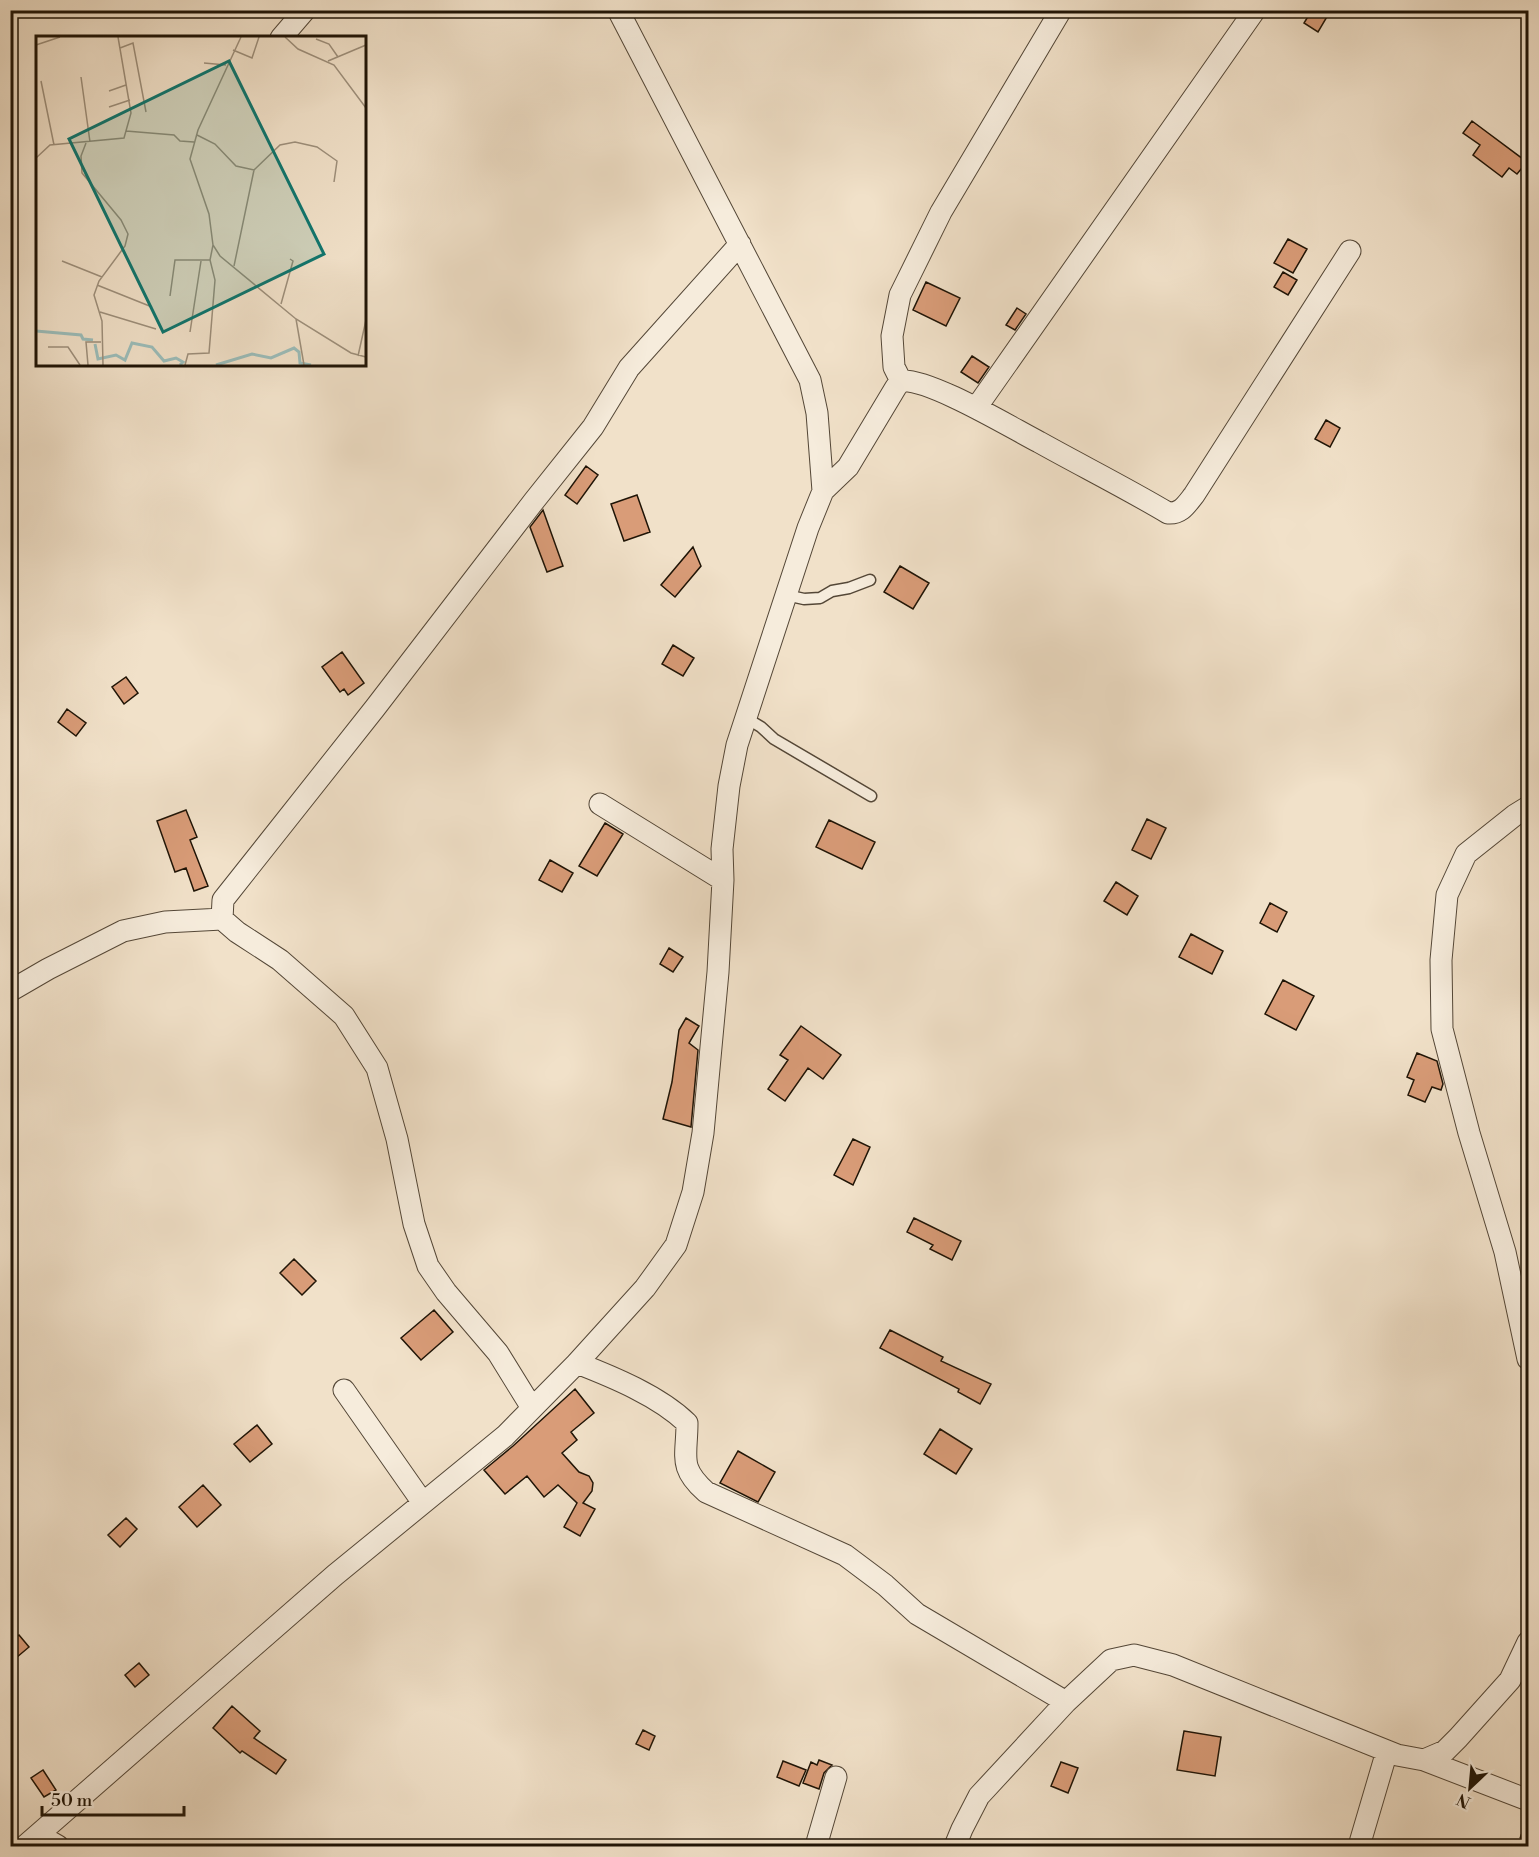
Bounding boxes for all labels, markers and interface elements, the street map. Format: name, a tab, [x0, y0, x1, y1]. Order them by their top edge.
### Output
inset map	[36, 36, 366, 366]
north arrow	[1440, 1758, 1500, 1818]
scale bar	[42, 1779, 184, 1817]
text: 50 m	[51, 1789, 93, 1812]
text: N	[1453, 1789, 1474, 1812]

